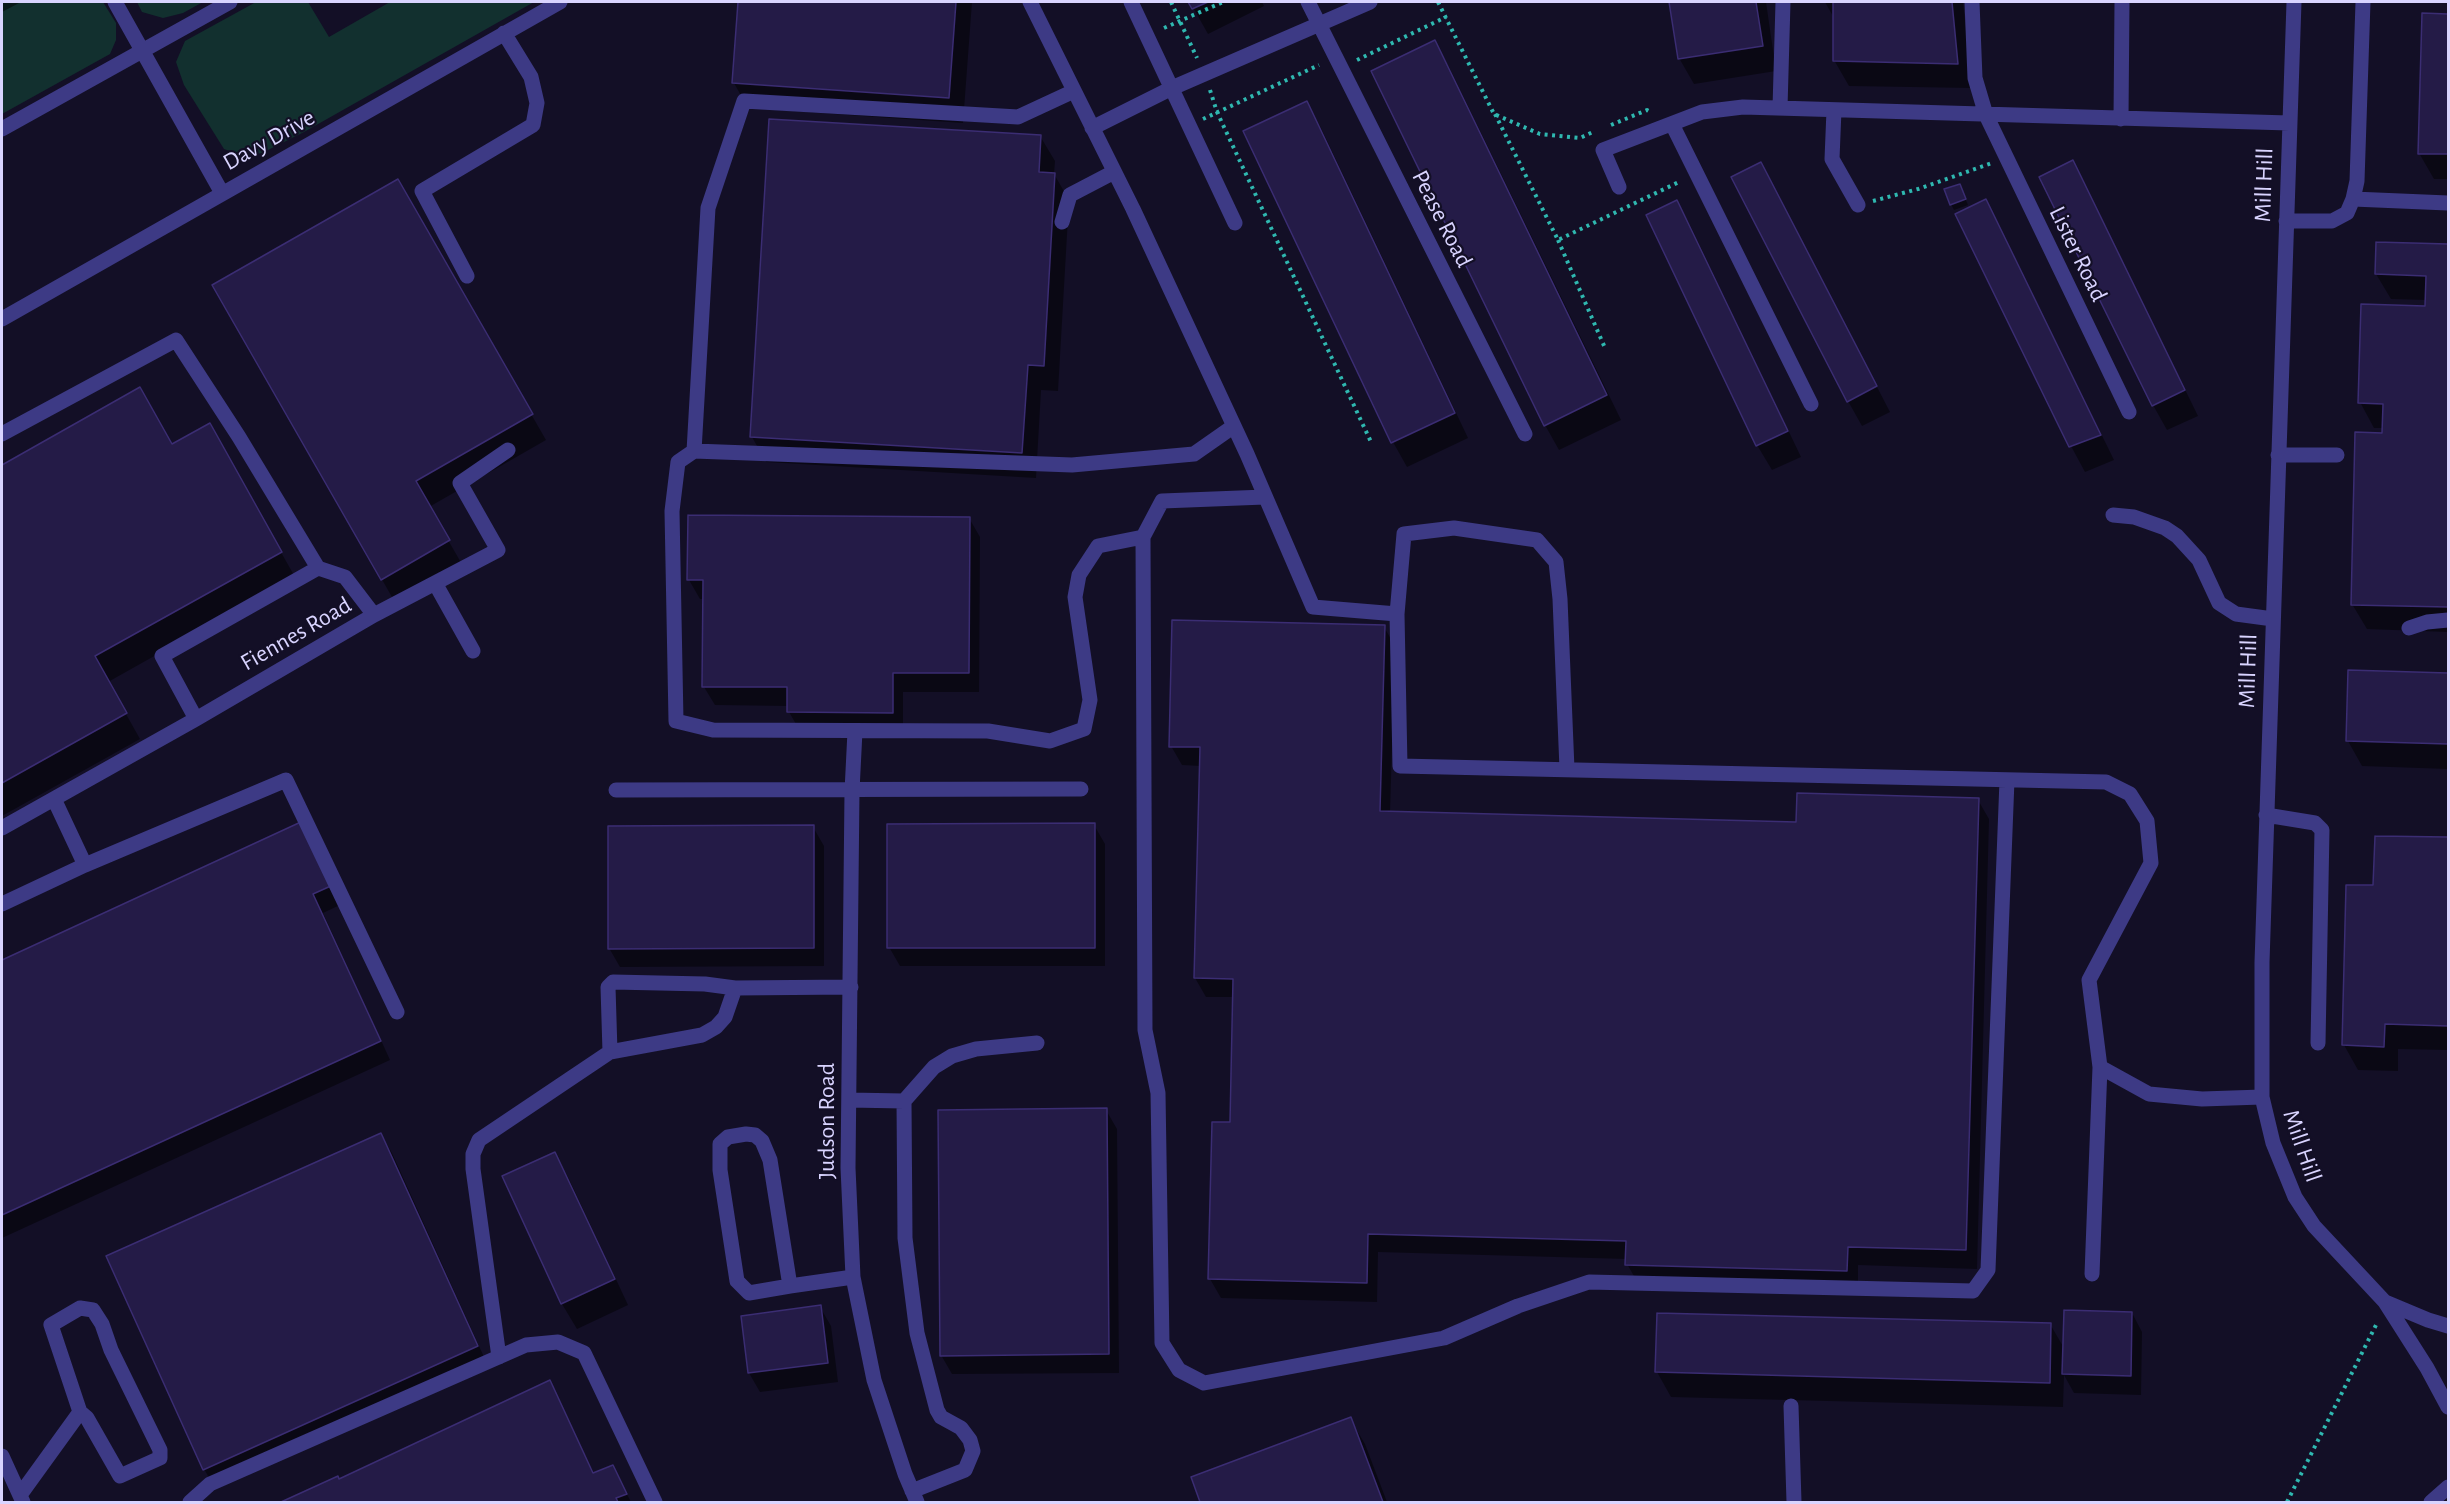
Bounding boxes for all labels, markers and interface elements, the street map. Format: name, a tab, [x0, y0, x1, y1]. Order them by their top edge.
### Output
street label: Davy Drive	[218, 103, 320, 177]
street label: Mill Hill	[2248, 147, 2280, 223]
street label: Pease Road	[1405, 166, 1479, 272]
street label: Lister Road	[2043, 202, 2113, 306]
street label: Fiennes Road	[235, 591, 357, 677]
street label: Mill Hill	[2232, 633, 2264, 709]
street label: Judson Road	[813, 1063, 841, 1179]
street label: Mill Hill	[2276, 1106, 2328, 1186]

